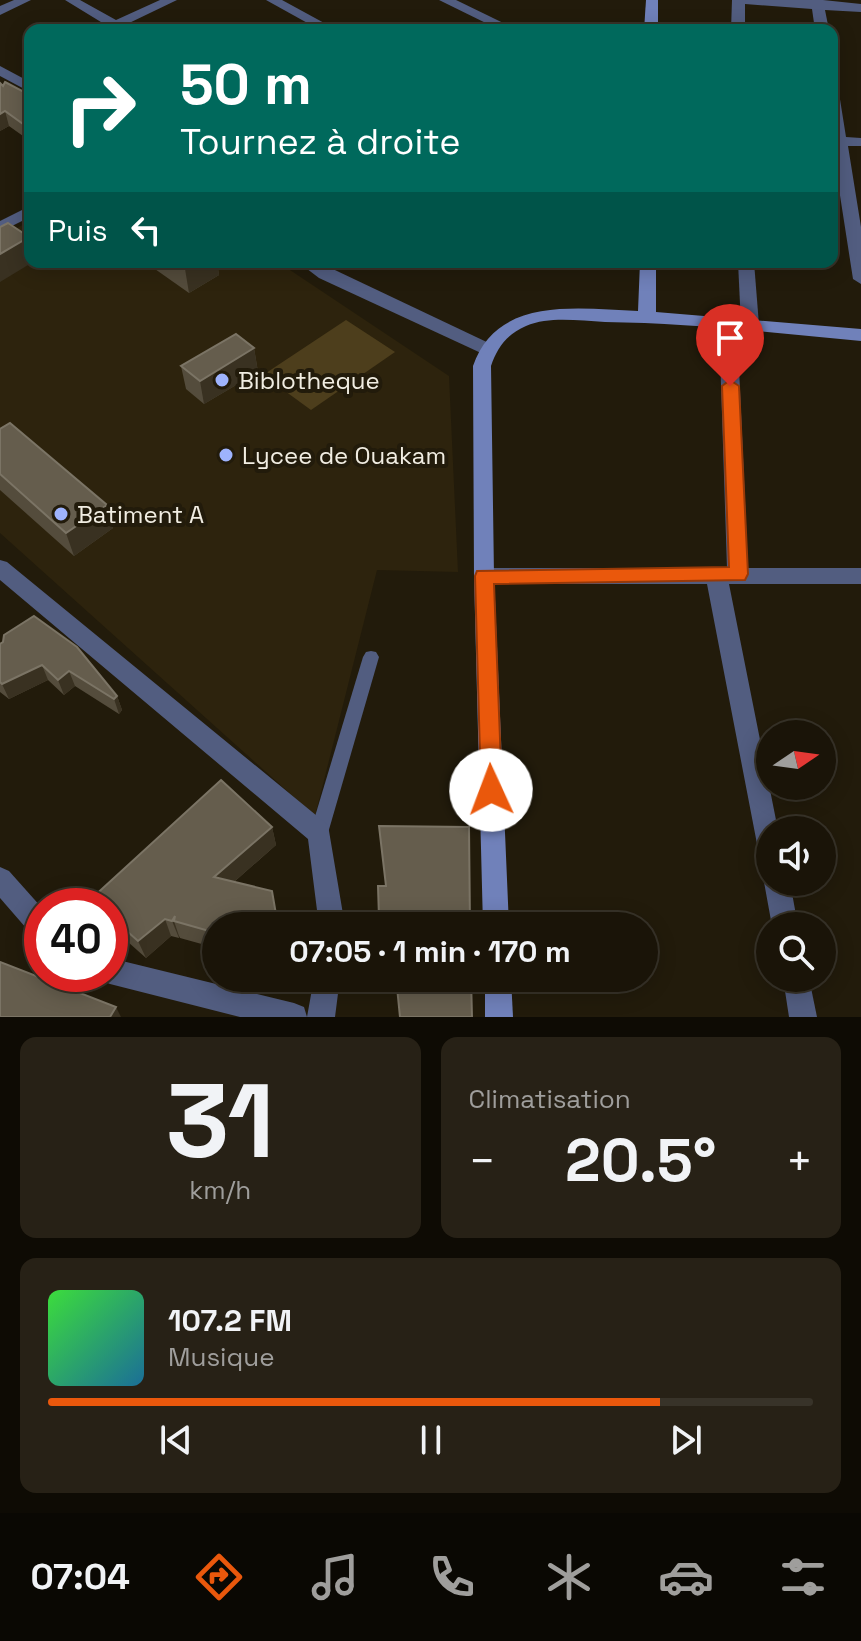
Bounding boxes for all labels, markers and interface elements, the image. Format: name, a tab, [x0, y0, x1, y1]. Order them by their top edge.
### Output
text: 50 m	[180, 49, 312, 120]
icon: right	[48, 56, 152, 160]
text: Tournez à droite	[180, 119, 461, 165]
icon: left	[124, 208, 168, 252]
text: Puis	[48, 211, 108, 250]
pin	[696, 304, 764, 386]
icon: arrive	[708, 316, 752, 360]
place label: Biblotheque	[238, 365, 380, 396]
marker: Biblotheque	[213, 371, 231, 389]
place label: Lycee de Ouakam	[242, 440, 446, 471]
marker: Lycee de Ouakam	[217, 446, 235, 464]
place label: Batiment A	[77, 499, 204, 530]
marker: Batiment A	[52, 505, 70, 523]
north arrow	[756, 720, 836, 800]
map controls	[756, 720, 836, 992]
position arrow	[449, 748, 533, 832]
button: sound	[756, 816, 836, 896]
speed limit sign: 40	[24, 888, 128, 992]
button: search	[756, 912, 836, 992]
text: 07:05 · 1 min · 170 m	[289, 932, 571, 971]
text: 31	[166, 1055, 274, 1187]
text: Climatisation	[469, 1082, 631, 1116]
text: 20.5°	[565, 1122, 716, 1199]
text: −	[469, 1133, 496, 1189]
text: +	[786, 1133, 813, 1189]
text: km/h	[189, 1173, 251, 1207]
text: 107.2 FM	[168, 1301, 292, 1340]
text: Musique	[168, 1340, 275, 1374]
icon: previous	[154, 1418, 198, 1462]
icon: pause	[409, 1418, 453, 1462]
icon: next	[664, 1418, 708, 1462]
icon: directions	[191, 1549, 247, 1605]
icon: music	[307, 1549, 363, 1605]
icon: phone	[424, 1549, 480, 1605]
icon: climate	[541, 1549, 597, 1605]
icon: car	[658, 1549, 714, 1605]
icon: filters	[775, 1549, 831, 1605]
text: 07:04	[30, 1554, 130, 1600]

